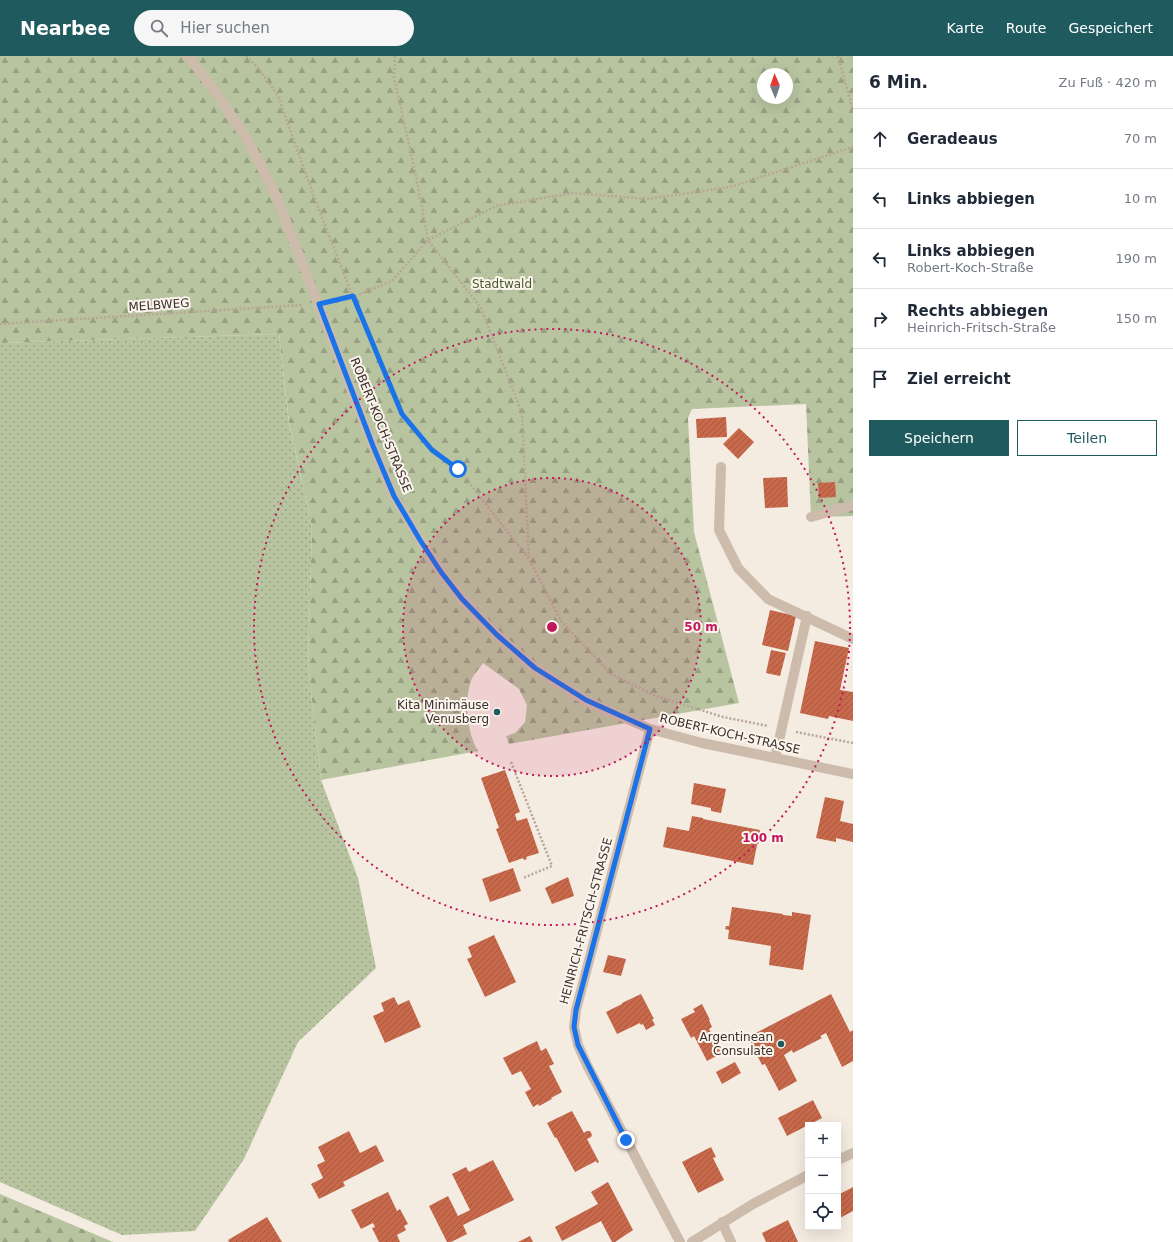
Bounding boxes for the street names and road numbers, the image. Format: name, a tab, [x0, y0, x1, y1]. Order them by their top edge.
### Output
street label: MELBWEG	[128, 296, 190, 314]
street label: ROBERT-KOCH-STRASSE	[348, 356, 414, 494]
street label: ROBERT-KOCH-STRASSE	[658, 711, 802, 757]
street label: HEINRICH-FRITSCH-STRASSE	[557, 836, 615, 1006]

